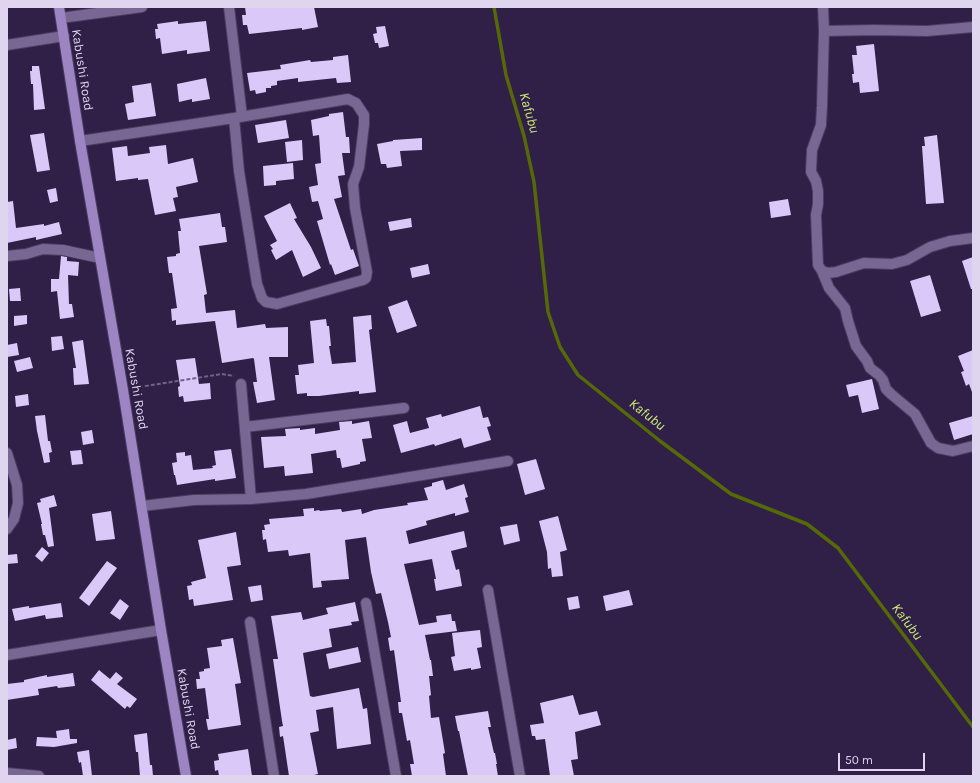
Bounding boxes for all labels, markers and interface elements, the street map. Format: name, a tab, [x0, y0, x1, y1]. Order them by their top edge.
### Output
street label: Kabushi Road	[68, 28, 96, 112]
water label: Kafubu	[515, 91, 543, 135]
street label: Kabushi Road	[121, 347, 151, 431]
water label: Kafubu	[625, 396, 669, 434]
water label: Kafubu	[888, 600, 926, 644]
street label: Kabushi Road	[173, 667, 203, 751]
scale bar	[840, 745, 927, 771]
text: 50 m	[845, 753, 873, 767]

